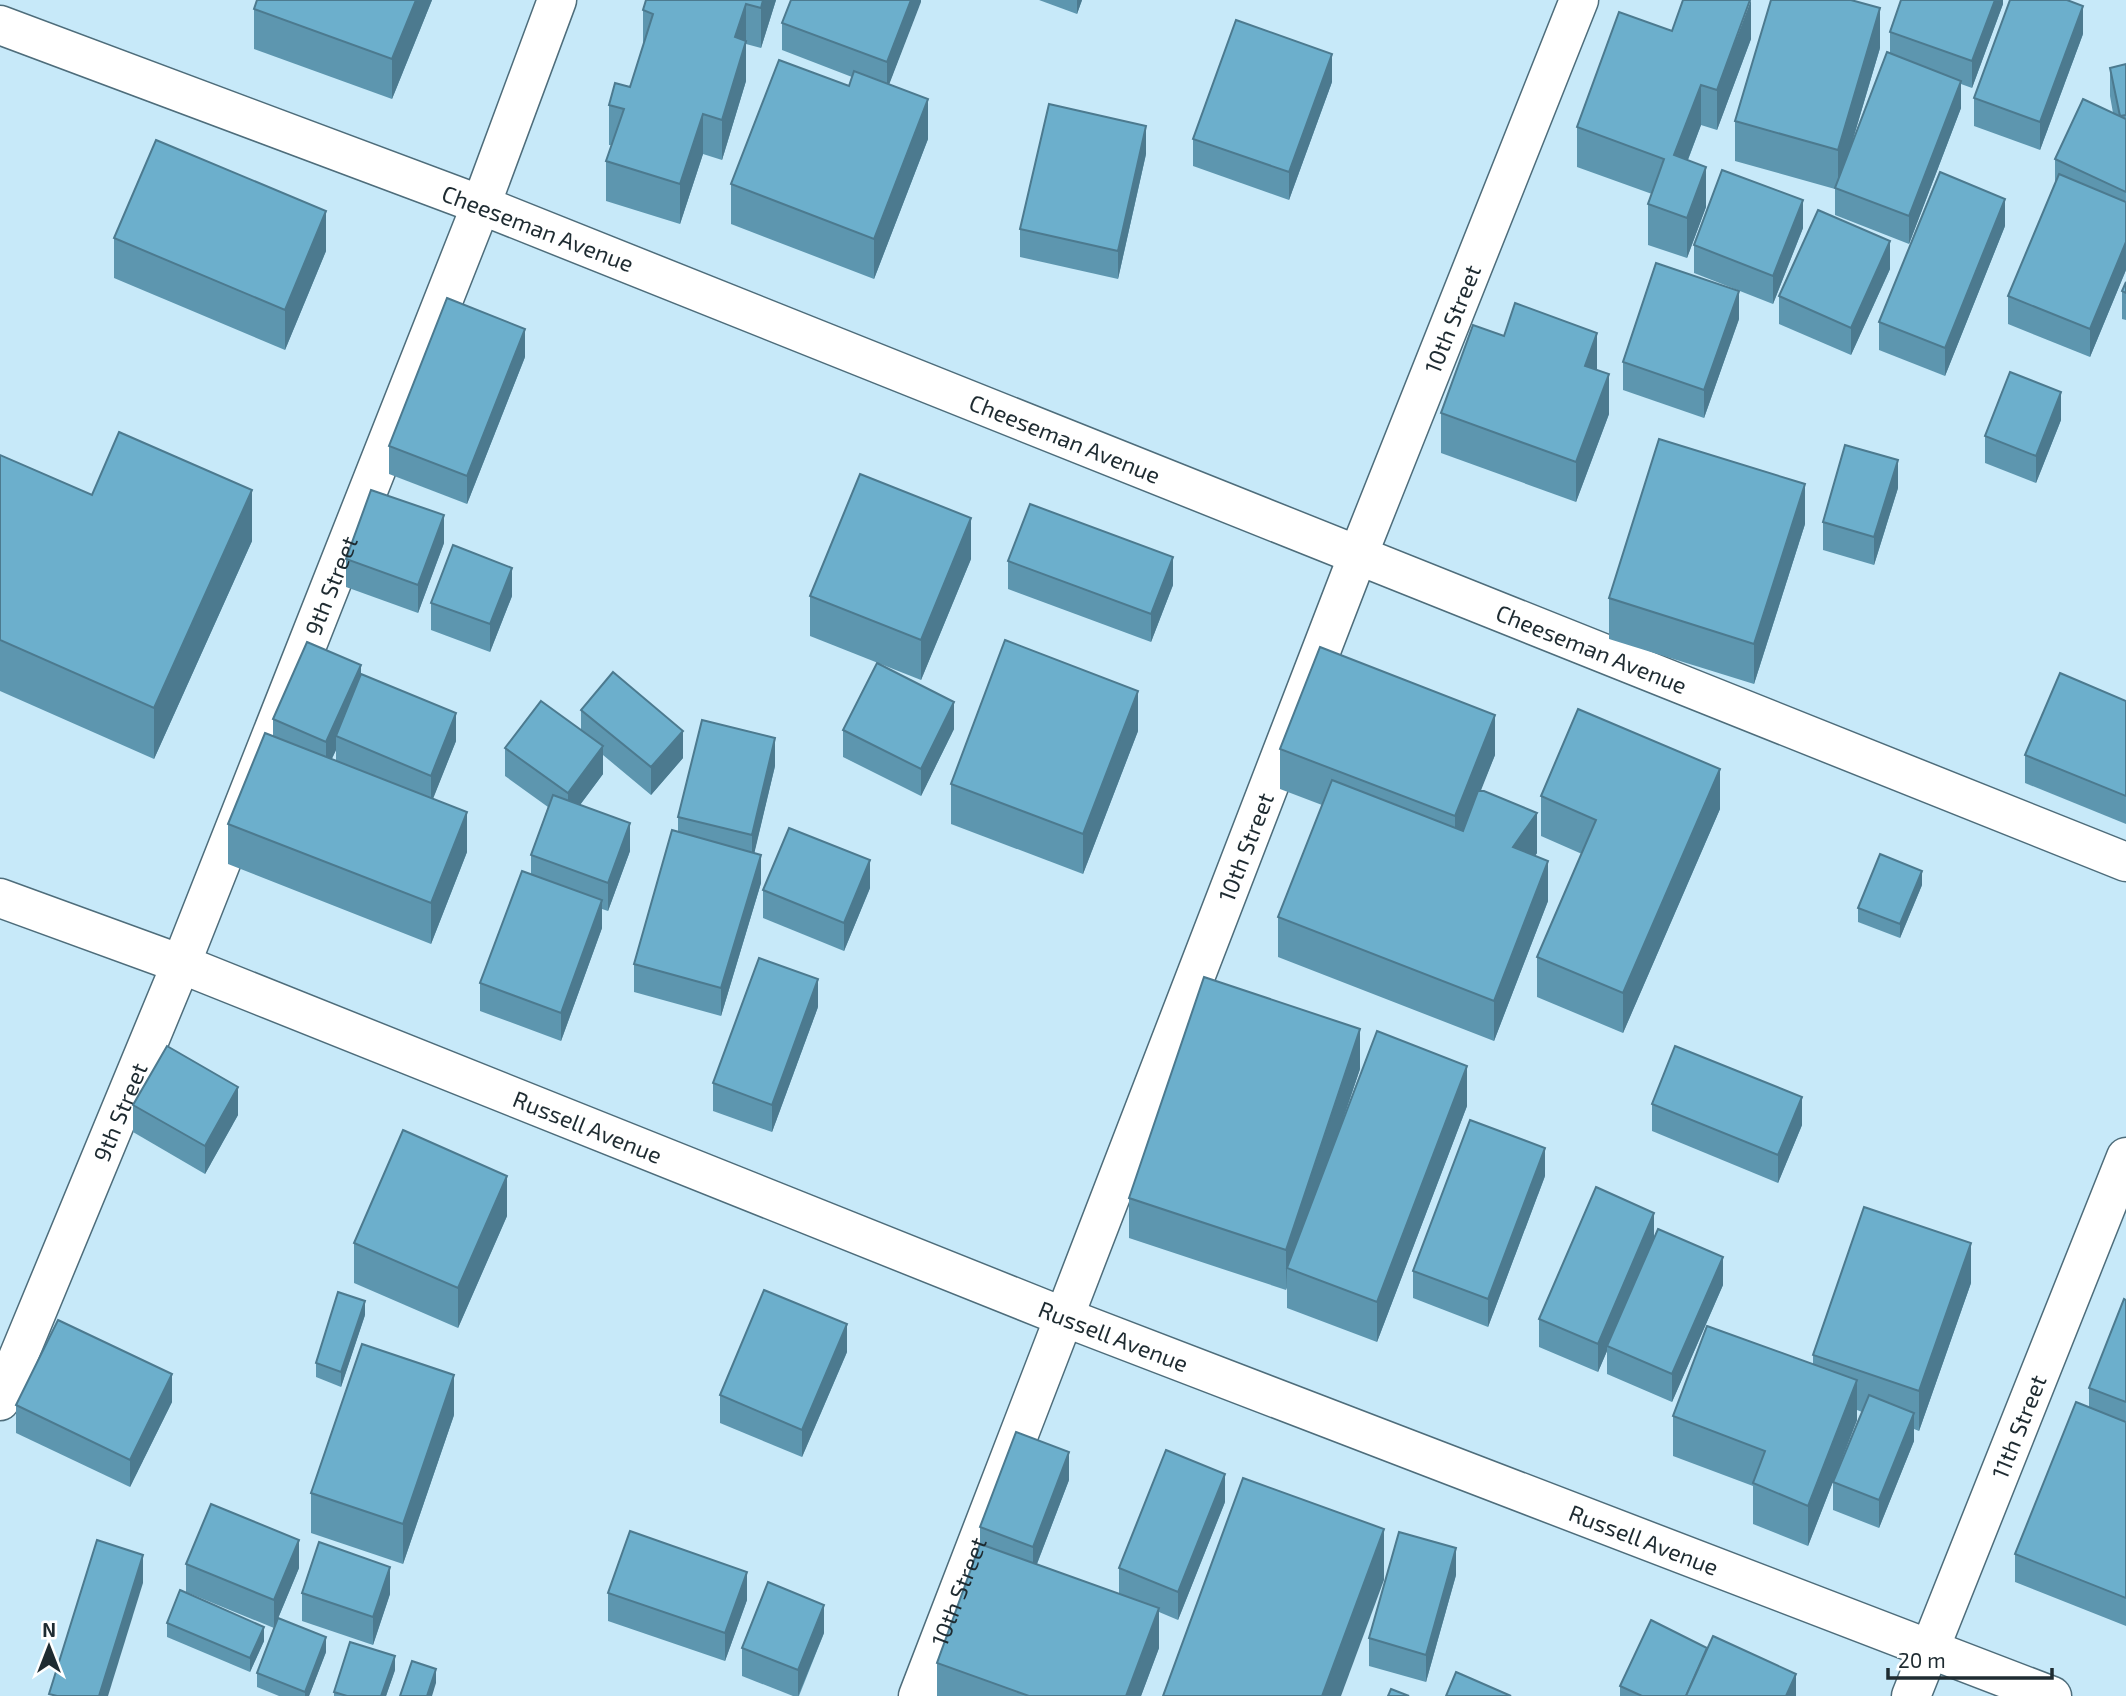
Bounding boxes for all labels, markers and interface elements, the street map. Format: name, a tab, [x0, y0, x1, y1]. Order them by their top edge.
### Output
street label: Cheeseman Avenue	[438, 179, 638, 277]
street label: 10th Street	[1418, 260, 1486, 377]
street label: Cheeseman Avenue	[965, 388, 1165, 489]
street label: 9th Street	[298, 532, 363, 639]
street label: Cheeseman Avenue	[1492, 598, 1691, 699]
street label: 10th Street	[1212, 788, 1279, 905]
street label: 9th Street	[87, 1058, 153, 1165]
street label: Russell Avenue	[509, 1084, 666, 1169]
street label: Russell Avenue	[1035, 1294, 1192, 1377]
street label: 11th Street	[1985, 1370, 2052, 1483]
street label: Russell Avenue	[1565, 1498, 1723, 1581]
street label: 10th Street	[925, 1533, 992, 1650]
north arrow	[14, 1612, 84, 1682]
text: N	[42, 1618, 56, 1641]
scale bar	[1888, 1636, 2052, 1680]
text: 20 m	[1898, 1647, 1946, 1672]

